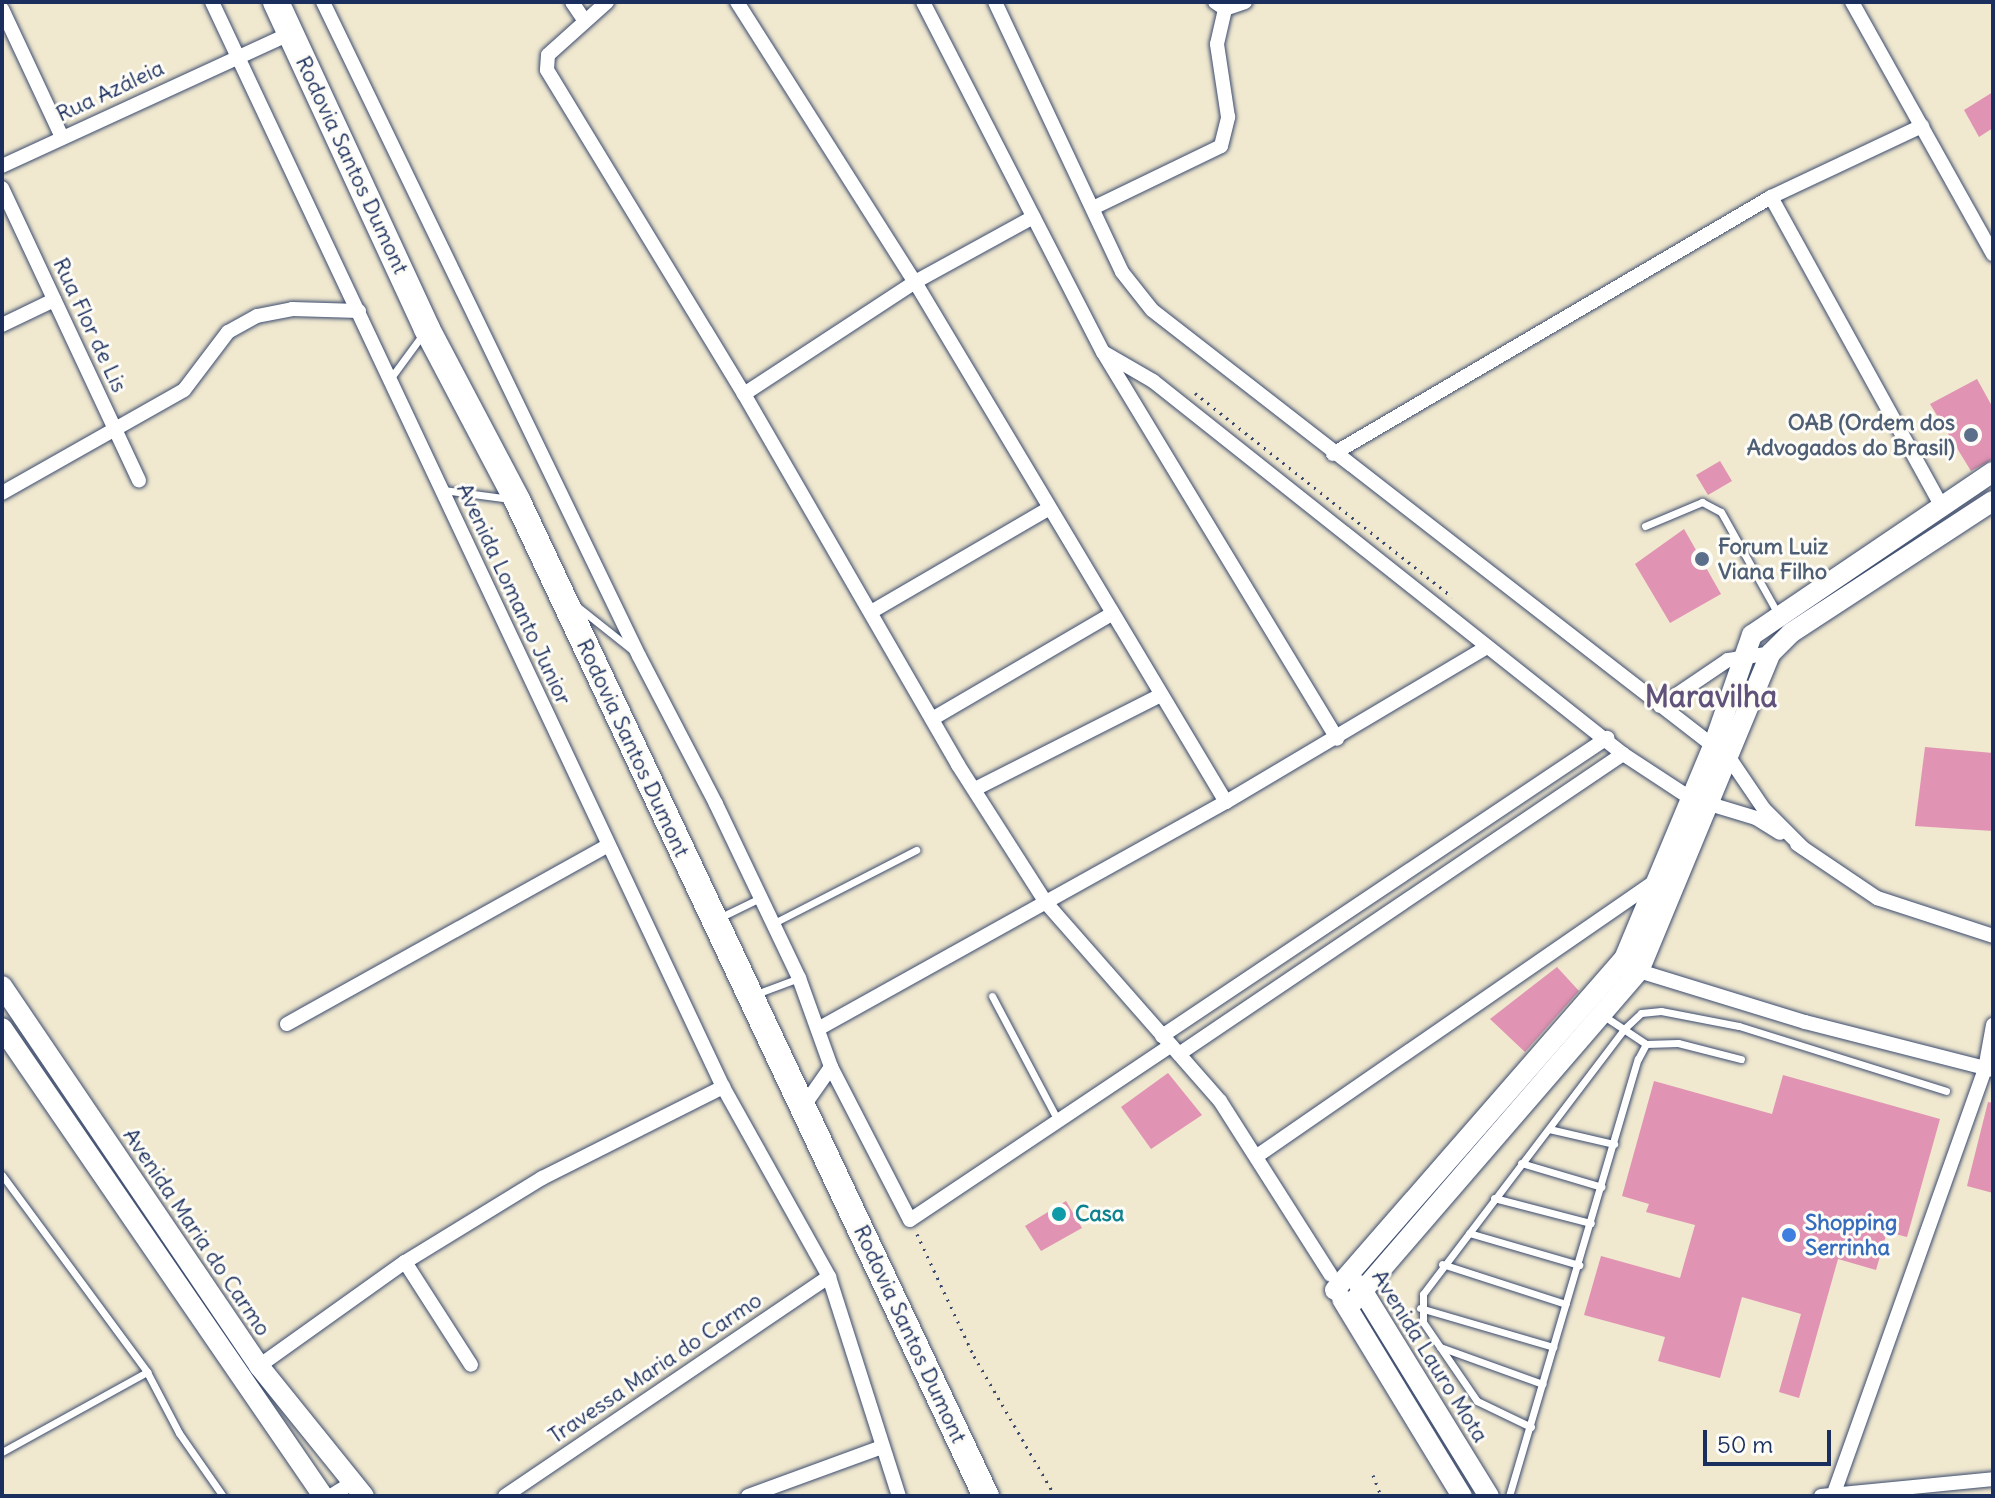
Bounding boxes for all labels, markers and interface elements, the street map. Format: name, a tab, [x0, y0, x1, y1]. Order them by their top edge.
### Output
street label: Rodovia Santos Dumont	[290, 52, 414, 278]
street label: Rua Azáleia	[52, 55, 168, 127]
street label: Rua Flor de Lis	[47, 254, 133, 396]
place label: OAB (Ordem dos Advogados do Brasil)	[1747, 409, 1955, 460]
marker: OAB (Ordem dos Advogados do Brasil)	[1962, 426, 1980, 444]
street label: Avenida Lomanto Junior	[451, 479, 577, 709]
place label: Forum Luiz Viana Filho	[1718, 533, 1828, 584]
marker: Forum Luiz Viana Filho	[1693, 550, 1711, 568]
street label: Rodovia Santos Dumont	[571, 635, 695, 861]
district label: Maravilha	[1645, 678, 1777, 714]
street label: Avenida Maria do Carmo	[118, 1123, 276, 1341]
place label: Casa	[1075, 1201, 1124, 1227]
marker: Casa	[1050, 1205, 1068, 1223]
place label: Shopping Serrinha	[1805, 1209, 1897, 1260]
street label: Rodovia Santos Dumont	[848, 1221, 972, 1447]
marker: Shopping Serrinha	[1780, 1226, 1798, 1244]
street label: Avenida Lauro Mota	[1366, 1265, 1494, 1447]
street label: Travessa Maria do Carmo	[543, 1287, 767, 1449]
scale bar	[1707, 1414, 1835, 1464]
text: 50 m	[1717, 1429, 1773, 1459]

